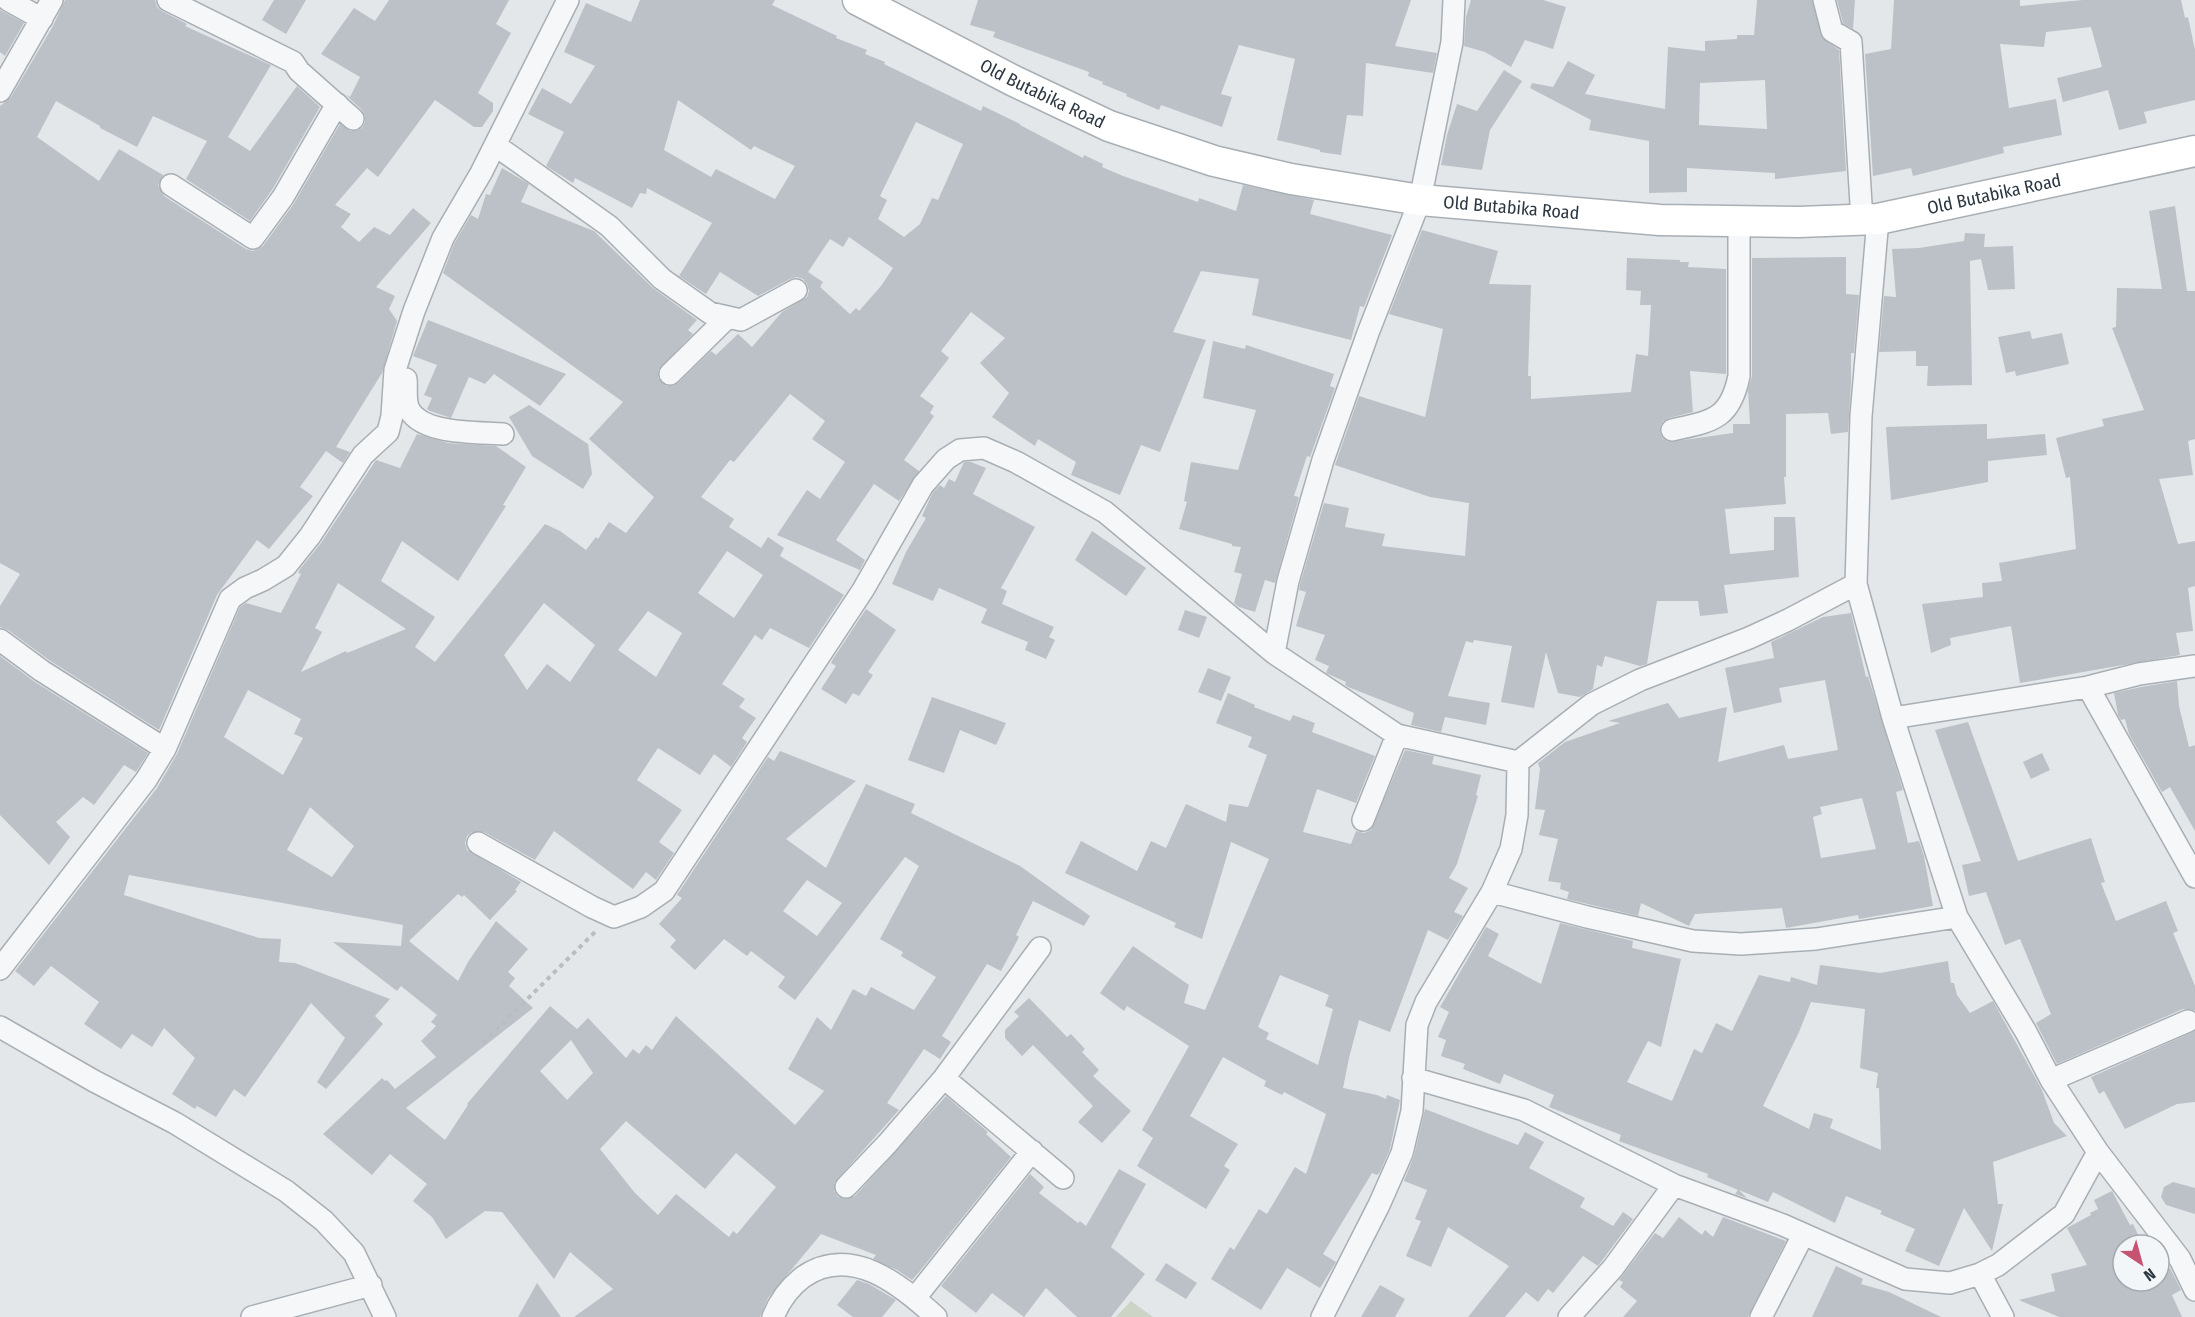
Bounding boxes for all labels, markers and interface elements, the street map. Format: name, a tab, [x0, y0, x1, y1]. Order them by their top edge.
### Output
street label: Old Butabika Road	[976, 54, 1109, 134]
street label: Old Butabika Road	[1925, 169, 2063, 219]
street label: Old Butabika Road	[1442, 191, 1580, 224]
north arrow	[2111, 1233, 2171, 1293]
text: N	[2140, 1264, 2159, 1285]

